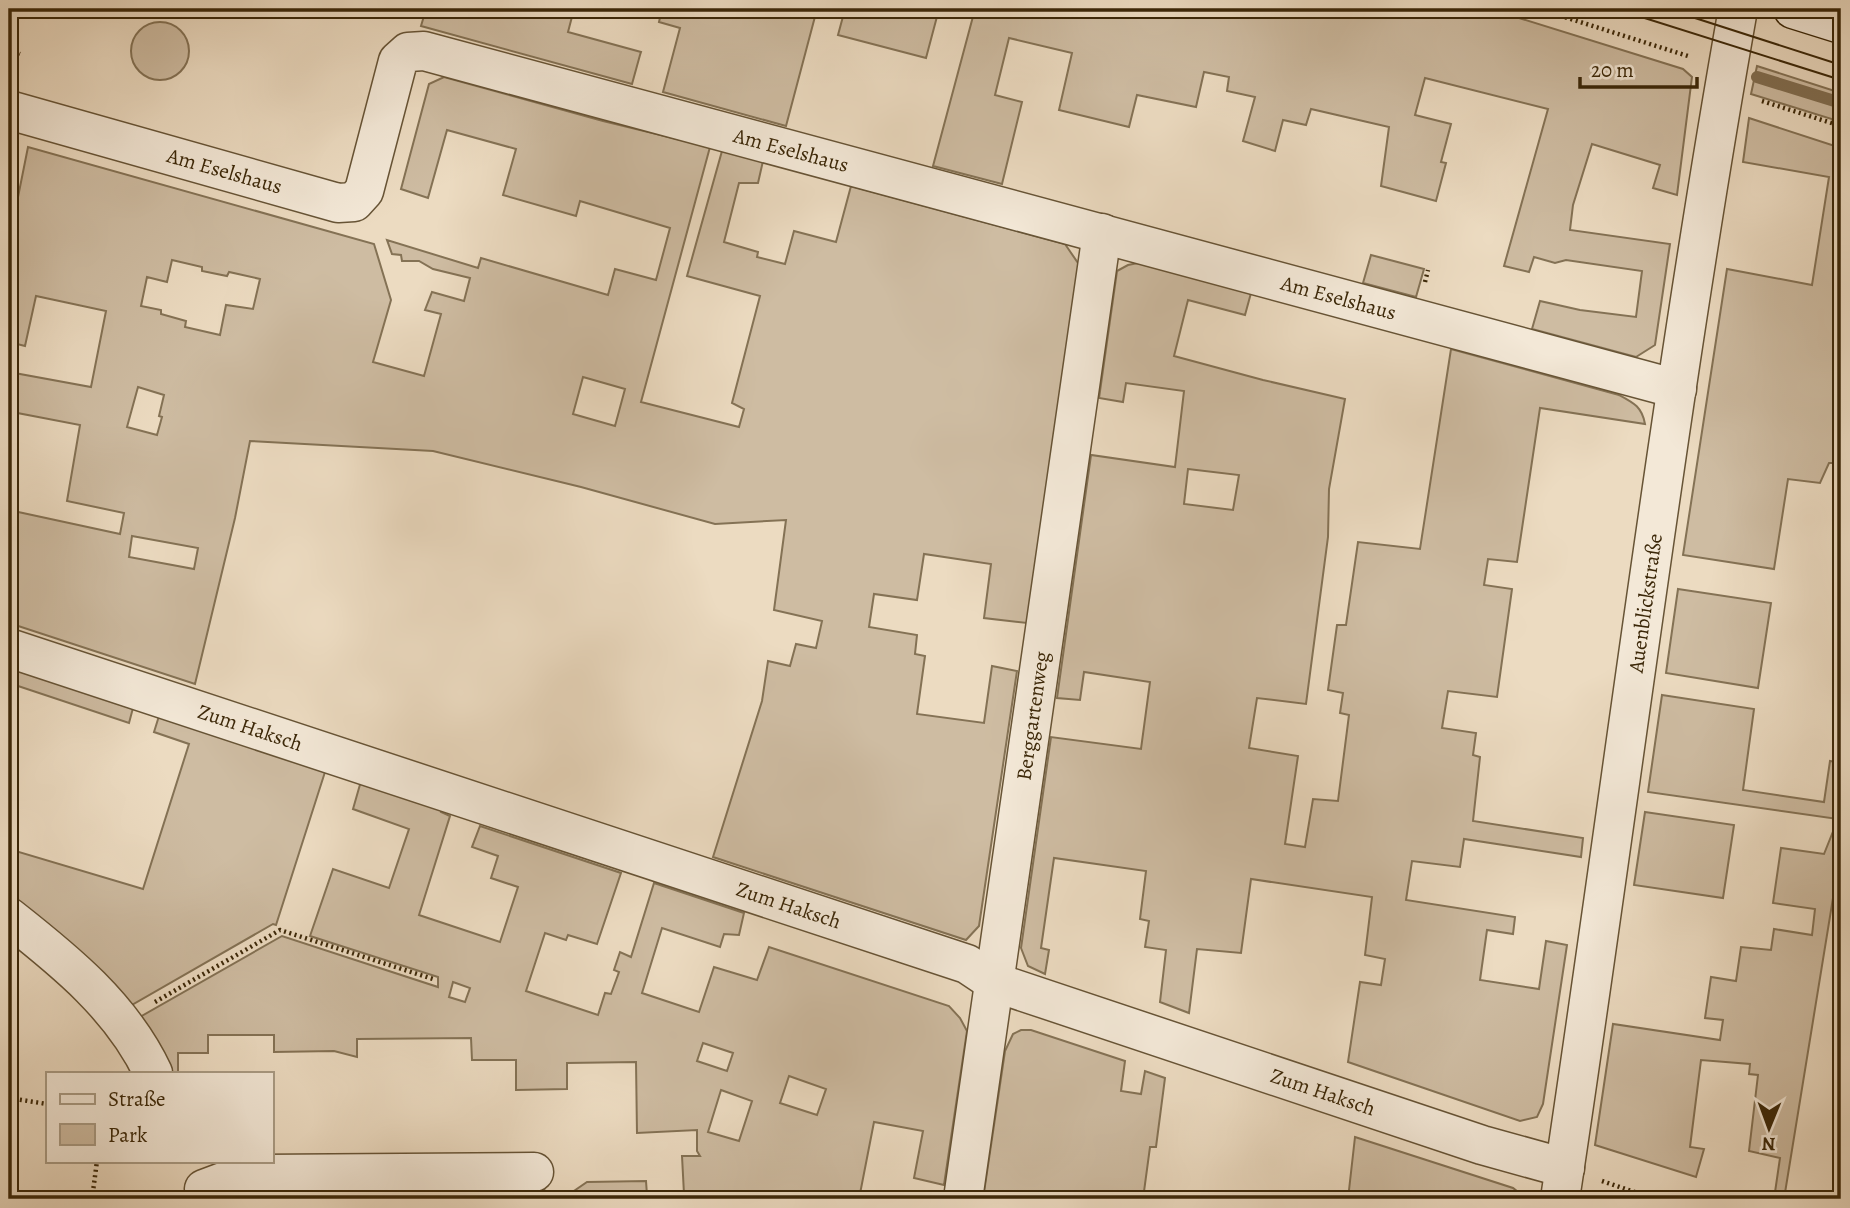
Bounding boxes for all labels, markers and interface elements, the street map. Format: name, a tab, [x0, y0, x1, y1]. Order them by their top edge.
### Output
scale bar	[1580, 46, 1698, 90]
text: 20 m	[1591, 56, 1634, 84]
street label: Am Eselshaus	[730, 121, 852, 179]
street label: Am Eselshaus	[163, 141, 285, 200]
street label: Am Eselshaus	[1277, 269, 1399, 327]
street label: Auenblickstraße	[1622, 532, 1669, 675]
street label: Berggartenweg	[1009, 649, 1056, 782]
street label: Zum Haksch	[194, 697, 306, 758]
street label: Zum Haksch	[733, 875, 845, 936]
street label: Zum Haksch	[1267, 1061, 1379, 1122]
legend	[46, 1072, 273, 1162]
text: Straße	[108, 1085, 166, 1113]
north arrow	[1734, 1092, 1804, 1162]
text: Park	[108, 1121, 148, 1149]
text: N	[1761, 1131, 1776, 1157]

